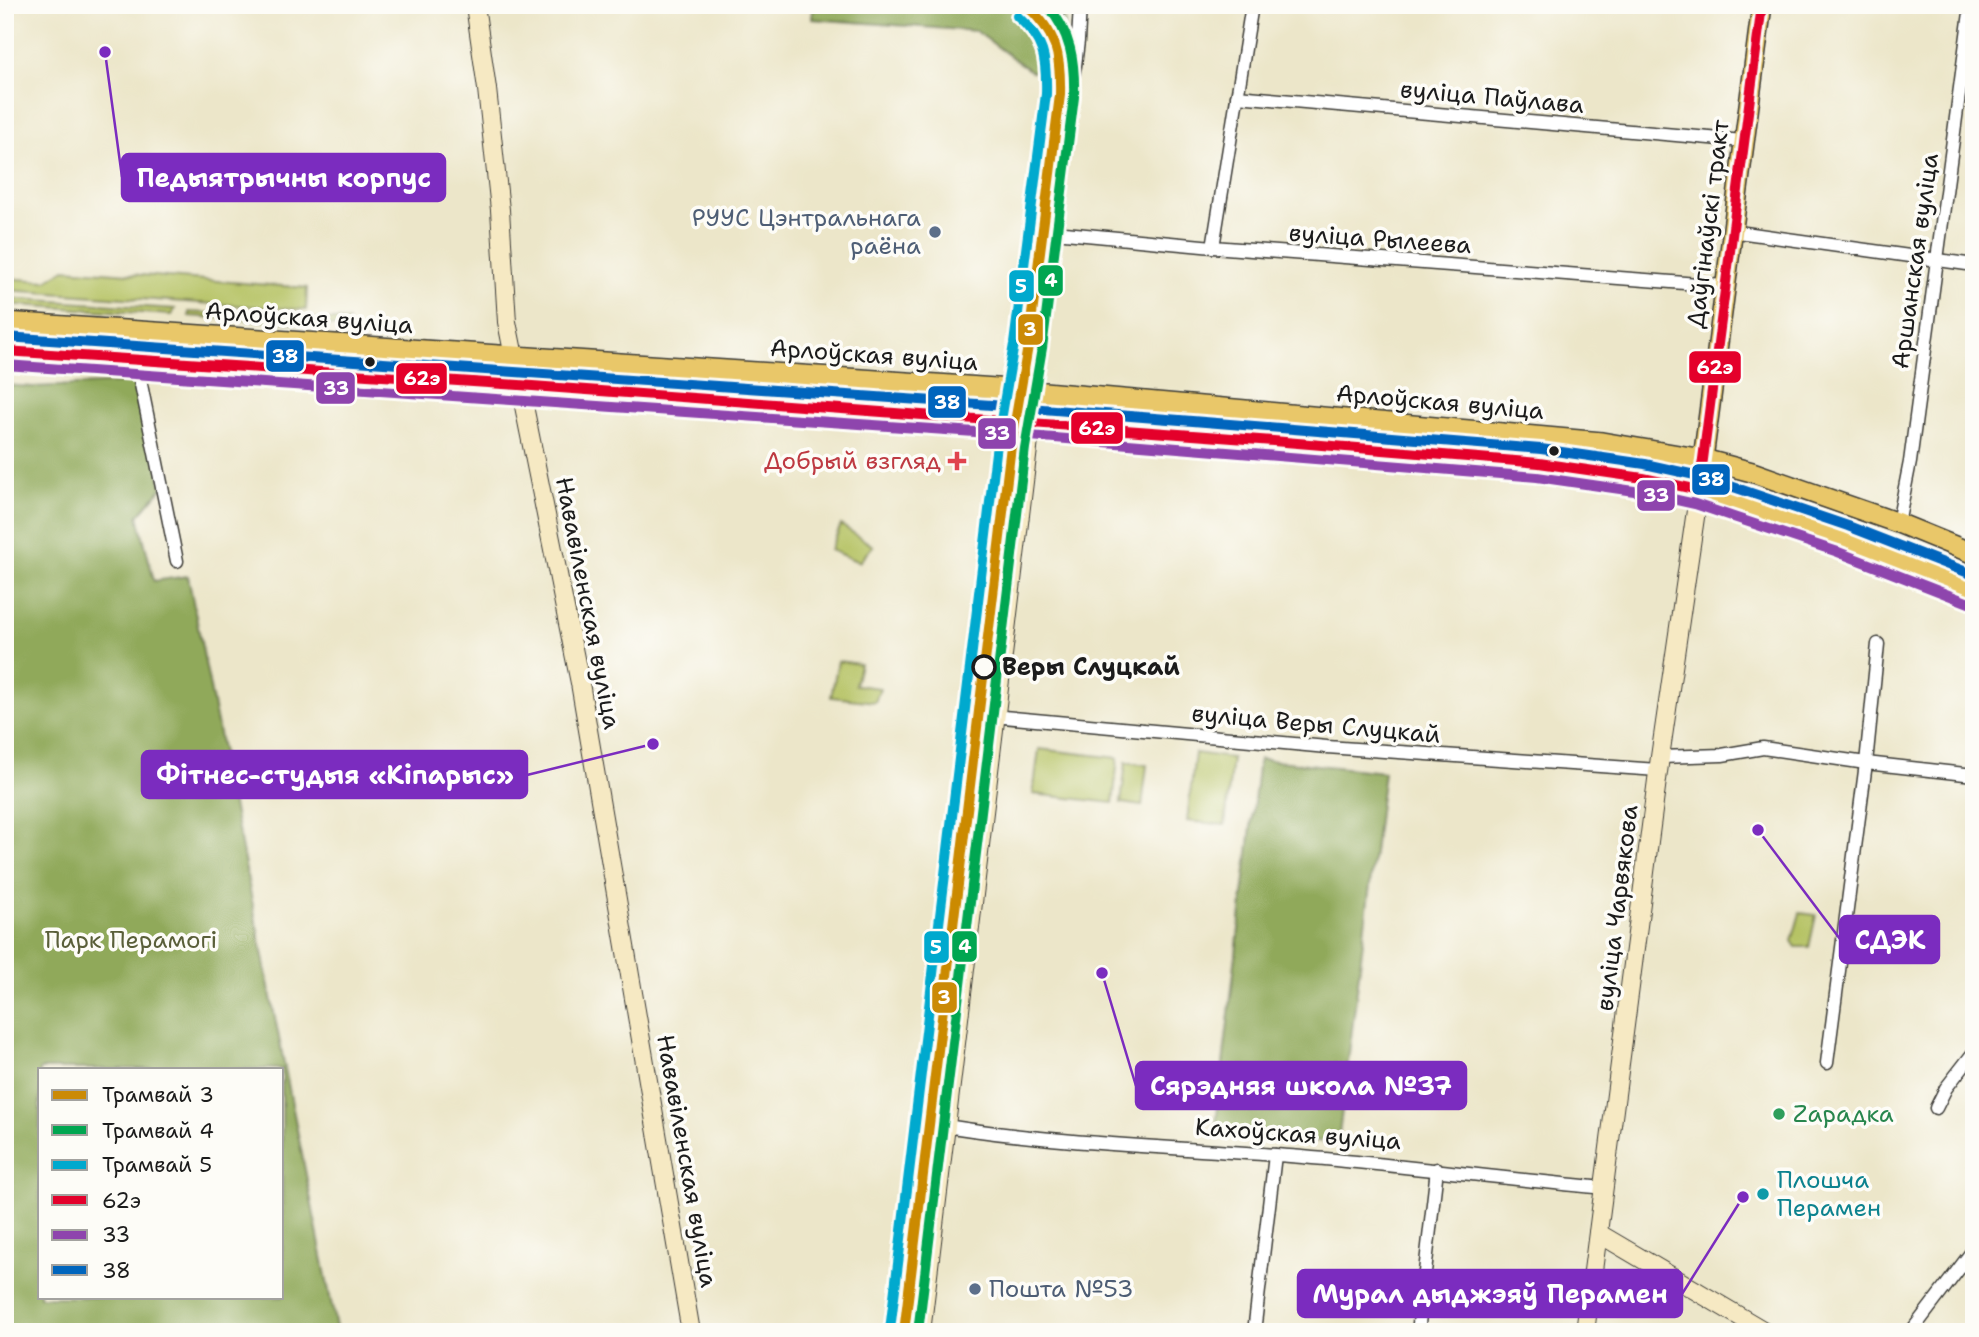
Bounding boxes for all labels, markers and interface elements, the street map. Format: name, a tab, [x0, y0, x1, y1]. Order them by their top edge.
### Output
street label: вуліца Паўлава	[1399, 73, 1585, 121]
street label: Даўгінаўскі тракт	[1679, 117, 1737, 330]
street label: Аршанская вуліца	[1884, 151, 1946, 371]
callout: Педыятрычны корпус	[122, 154, 445, 201]
text: Педыятрычны корпус	[137, 160, 431, 195]
place label: РУУС Цэнтральнага раёна	[692, 202, 921, 262]
street label: вуліца Рылеева	[1288, 217, 1472, 261]
marker: РУУС Цэнтральнага раёна	[927, 224, 943, 240]
line badge: 4	[1037, 264, 1064, 297]
text: 4	[1044, 268, 1058, 293]
line badge: 5	[1008, 269, 1035, 303]
text: 5	[1015, 274, 1027, 299]
street label: Арлоўская вуліца	[204, 295, 414, 341]
line badge: 3	[1017, 313, 1044, 346]
text: 3	[1023, 317, 1037, 342]
street label: Арлоўская вуліца	[769, 332, 979, 378]
line badge: 38	[265, 339, 305, 373]
text: 38	[272, 344, 298, 369]
line badge: 62э	[1688, 350, 1742, 384]
unlabelled marker	[363, 355, 377, 369]
text: 62э	[1697, 355, 1734, 380]
line badge: 62э	[395, 362, 448, 395]
text: 62э	[404, 366, 441, 391]
line badge: 33	[315, 371, 356, 405]
text: 33	[323, 376, 349, 401]
street label: Арлоўская вуліца	[1335, 377, 1545, 427]
line badge: 38	[927, 385, 967, 419]
text: 38	[934, 390, 960, 415]
line badge: 62э	[1070, 411, 1124, 445]
text: 62э	[1079, 416, 1116, 441]
line badge: 33	[977, 417, 1017, 450]
text: 33	[984, 421, 1010, 446]
unlabelled marker	[1547, 444, 1561, 458]
place label: Добрый взгляд	[764, 445, 941, 477]
marker: Добрый взгляд	[947, 451, 967, 471]
line badge: 38	[1691, 463, 1731, 496]
text: 38	[1698, 467, 1724, 492]
street label: Нававіленская вуліца	[548, 474, 628, 732]
line badge: 33	[1636, 479, 1676, 512]
text: 33	[1643, 483, 1669, 508]
place label: Веры Слуцкай	[1002, 651, 1180, 683]
marker: Веры Слуцкай	[972, 655, 996, 679]
street label: вуліца Веры Слуцкай	[1190, 697, 1442, 751]
callout: Фітнес-студыя «Кіпарыс»	[142, 751, 527, 798]
text: Фітнес-студыя «Кіпарыс»	[156, 757, 514, 792]
street label: вуліца Чарвякова	[1588, 803, 1646, 1013]
callout: СДЭК	[1840, 916, 1939, 963]
text: СДЭК	[1855, 922, 1926, 957]
park label: Парк Перамогі	[45, 924, 217, 956]
line badge: 5	[923, 930, 950, 964]
line badge: 4	[951, 930, 978, 963]
text: 4	[958, 934, 972, 959]
text: 5	[930, 935, 942, 960]
line badge: 3	[931, 981, 958, 1014]
text: 3	[937, 985, 951, 1010]
street label: Нававіленская вуліца	[649, 1032, 725, 1290]
callout: Сярэдняя школа №37	[1136, 1062, 1466, 1109]
legend	[38, 1068, 284, 1298]
text: Сярэдняя школа №37	[1150, 1068, 1452, 1103]
text: Трамвай 3	[102, 1081, 214, 1109]
place label: Zарадка	[1793, 1098, 1894, 1130]
marker: Zарадка	[1771, 1106, 1787, 1122]
street label: Кахоўская вуліца	[1194, 1111, 1402, 1157]
text: Трамвай 4	[102, 1117, 214, 1145]
text: Трамвай 5	[102, 1151, 212, 1179]
place label: Плошча Перамен	[1777, 1164, 1881, 1224]
marker: Плошча Перамен	[1755, 1186, 1771, 1202]
text: 62э	[102, 1187, 141, 1215]
text: 33	[102, 1221, 130, 1249]
text: 38	[102, 1257, 131, 1285]
callout: Мурал дыджэяў Перамен	[1298, 1270, 1682, 1317]
place label: Пошта №53	[989, 1273, 1134, 1305]
text: Мурал дыджэяў Перамен	[1312, 1276, 1668, 1311]
marker: Пошта №53	[967, 1281, 983, 1297]

